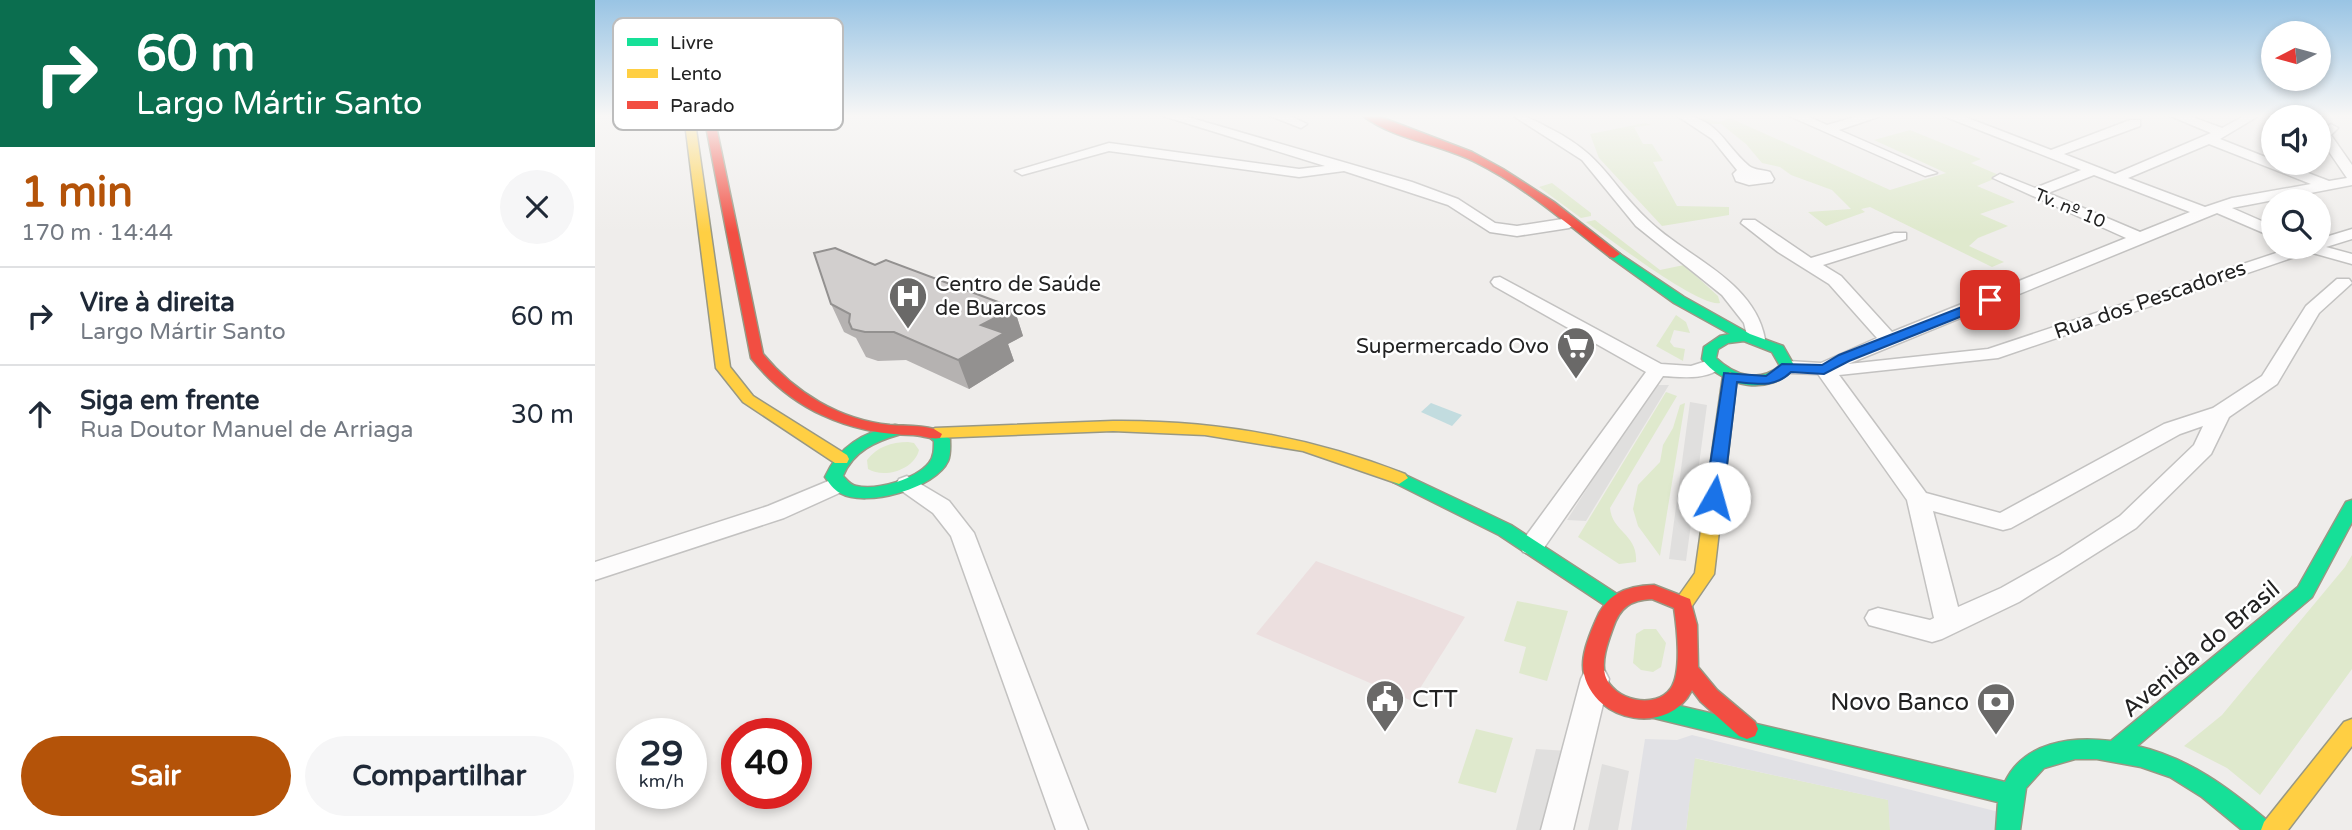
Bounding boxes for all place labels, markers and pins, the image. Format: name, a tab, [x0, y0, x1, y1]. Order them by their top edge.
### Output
pin	[1960, 270, 2020, 330]
place label: Centro de Saúde de Buarcos	[935, 272, 1101, 321]
hospital icon: Centro de Saúde de Buarcos	[887, 275, 929, 330]
supermarket icon: Supermercado Ovo	[1555, 325, 1597, 380]
place label: Supermercado Ovo	[1356, 334, 1549, 359]
public building icon: CTT	[1364, 678, 1406, 733]
bank icon: Novo Banco	[1975, 681, 2017, 736]
place label: CTT	[1412, 685, 1458, 714]
place label: Novo Banco	[1830, 688, 1969, 717]

